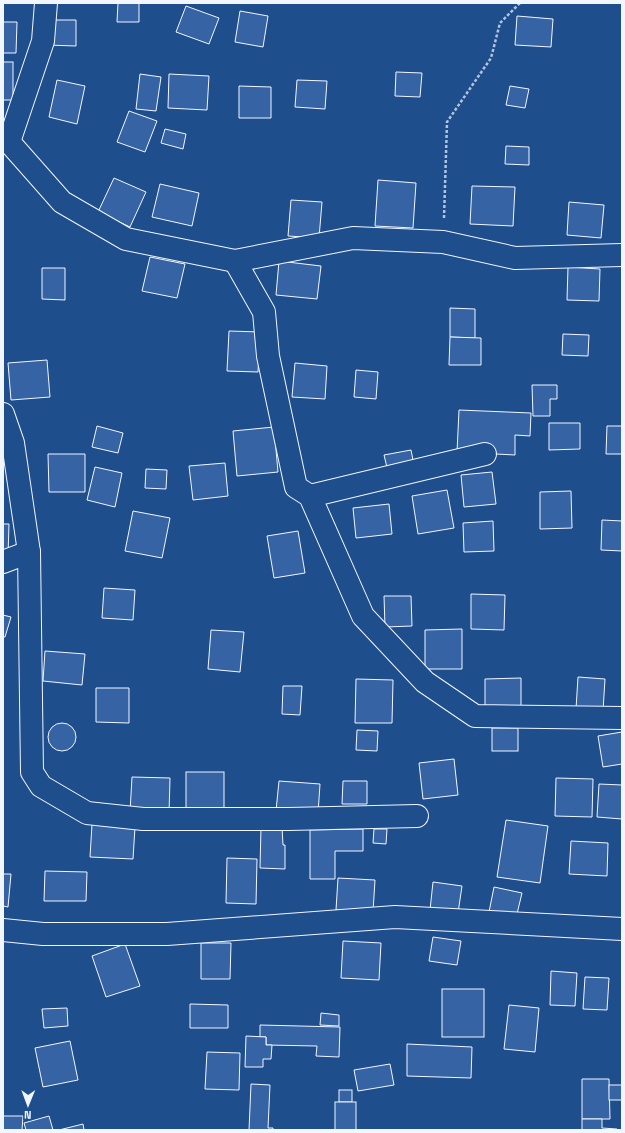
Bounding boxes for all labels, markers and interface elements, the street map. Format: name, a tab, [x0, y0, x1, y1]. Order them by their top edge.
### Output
north arrow	[8, 1085, 48, 1125]
text: N	[24, 1108, 32, 1122]

